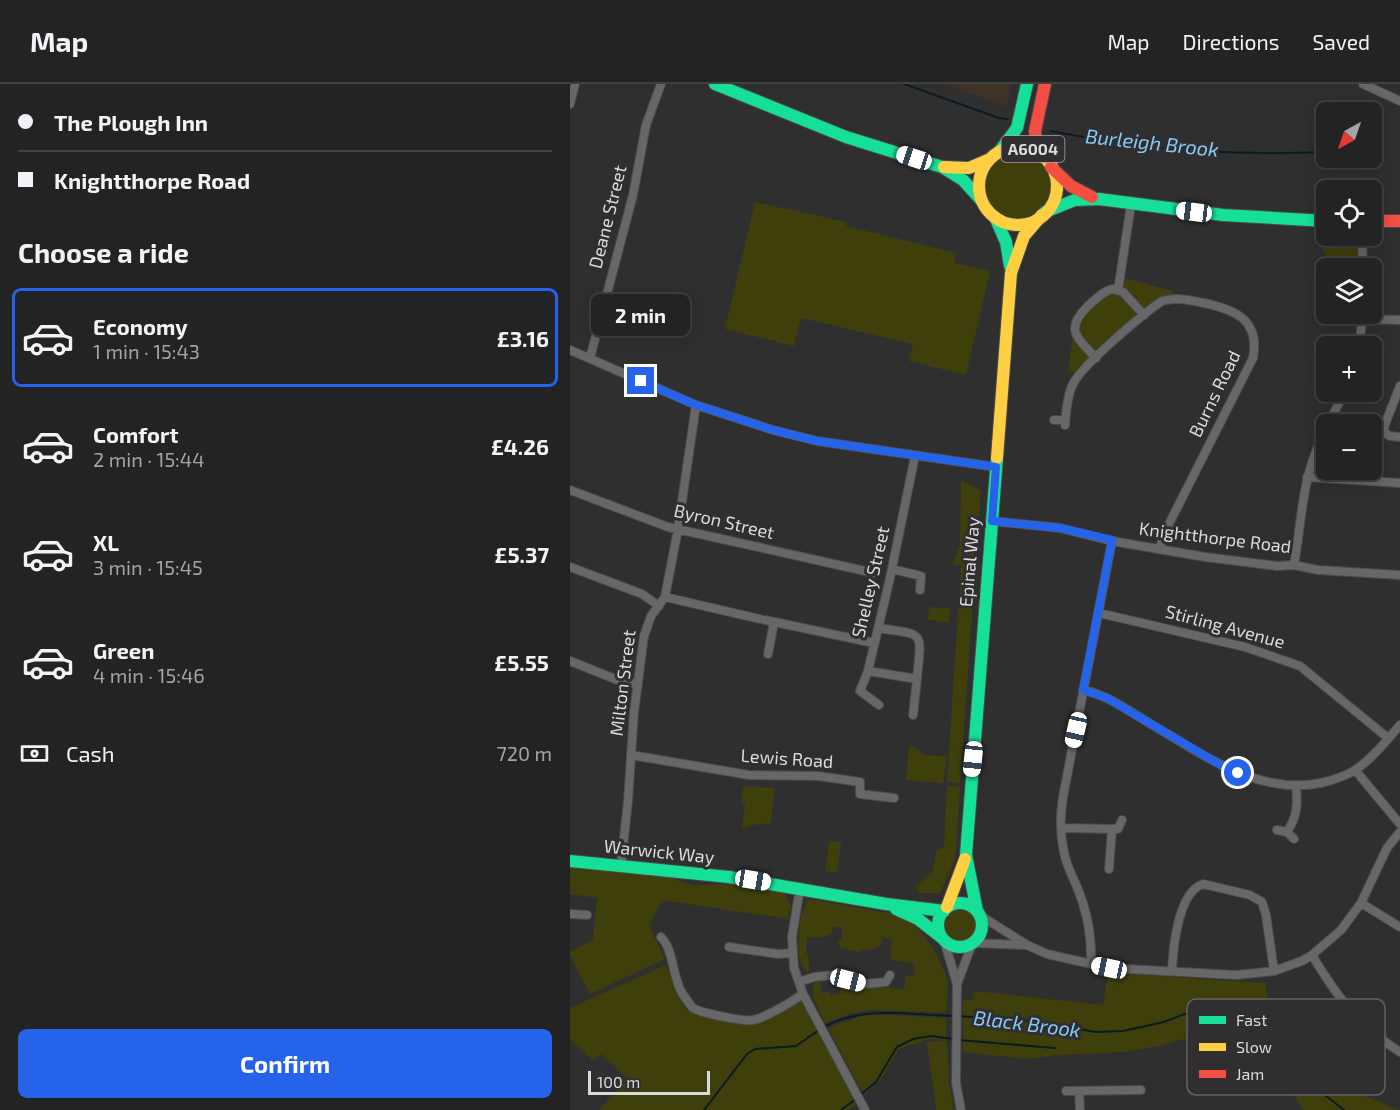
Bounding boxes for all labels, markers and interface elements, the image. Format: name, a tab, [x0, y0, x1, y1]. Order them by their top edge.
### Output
text: Map	[30, 24, 88, 58]
text: Map	[1107, 29, 1150, 54]
text: Directions	[1183, 29, 1279, 54]
text: Saved	[1312, 29, 1370, 54]
north arrow	[1316, 102, 1382, 168]
map controls	[1316, 102, 1382, 480]
text: The Plough Inn	[54, 109, 208, 135]
water label: Burleigh Brook	[1084, 123, 1220, 161]
road number: A6004	[1002, 136, 1064, 162]
car	[894, 144, 934, 172]
street label: Deane Street	[584, 163, 631, 271]
text: Knightthorpe Road	[54, 167, 250, 193]
button: locate	[1316, 180, 1382, 246]
car	[1175, 201, 1213, 223]
text: Choose a ride	[18, 236, 189, 268]
button: layers	[1316, 258, 1382, 324]
callout: 2 min	[592, 294, 691, 336]
text: 2 min	[615, 303, 666, 327]
icon: car	[21, 311, 75, 365]
text: Economy	[93, 313, 188, 339]
text: £3.16	[497, 325, 549, 351]
button: +	[1316, 336, 1382, 402]
text: 1 min · 15:43	[93, 339, 200, 363]
street label: Burns Road	[1184, 347, 1245, 441]
route end	[627, 367, 654, 394]
button: −	[1316, 414, 1382, 480]
icon: car	[21, 419, 75, 473]
text: Comfort	[93, 421, 178, 447]
text: £4.26	[491, 433, 549, 459]
text: 2 min · 15:44	[93, 447, 204, 471]
street label: Byron Street	[672, 499, 777, 543]
street label: Epinal Way	[954, 516, 984, 608]
street label: Knightthorpe Road	[1138, 517, 1293, 557]
street label: Shelley Street	[847, 524, 894, 640]
icon: car	[21, 527, 75, 581]
text: XL	[93, 529, 119, 555]
text: £5.37	[495, 541, 549, 567]
text: 3 min · 15:45	[93, 555, 203, 579]
street label: Stirling Avenue	[1163, 600, 1287, 653]
street label: Milton Street	[605, 628, 639, 737]
icon: car	[21, 635, 75, 689]
text: Green	[93, 637, 155, 663]
text: £5.55	[494, 649, 549, 675]
text: 4 min · 15:46	[93, 663, 205, 687]
car	[1063, 710, 1089, 750]
icon: cash	[18, 737, 51, 770]
text: Cash	[66, 740, 115, 766]
car	[962, 740, 984, 778]
text: 720 m	[496, 741, 552, 765]
street label: Lewis Road	[740, 744, 834, 772]
route start	[1224, 759, 1251, 786]
street label: Warwick Way	[603, 834, 716, 868]
car	[734, 868, 772, 892]
car	[1090, 955, 1128, 981]
car	[828, 967, 868, 993]
legend	[1187, 999, 1385, 1095]
water label: Black Brook	[972, 1005, 1082, 1041]
text: Fast	[1236, 1010, 1267, 1029]
button: Confirm	[18, 1029, 552, 1098]
text: Slow	[1236, 1037, 1272, 1056]
text: Jam	[1236, 1064, 1264, 1083]
scale bar	[588, 1068, 710, 1096]
text: 100 m	[597, 1072, 640, 1091]

